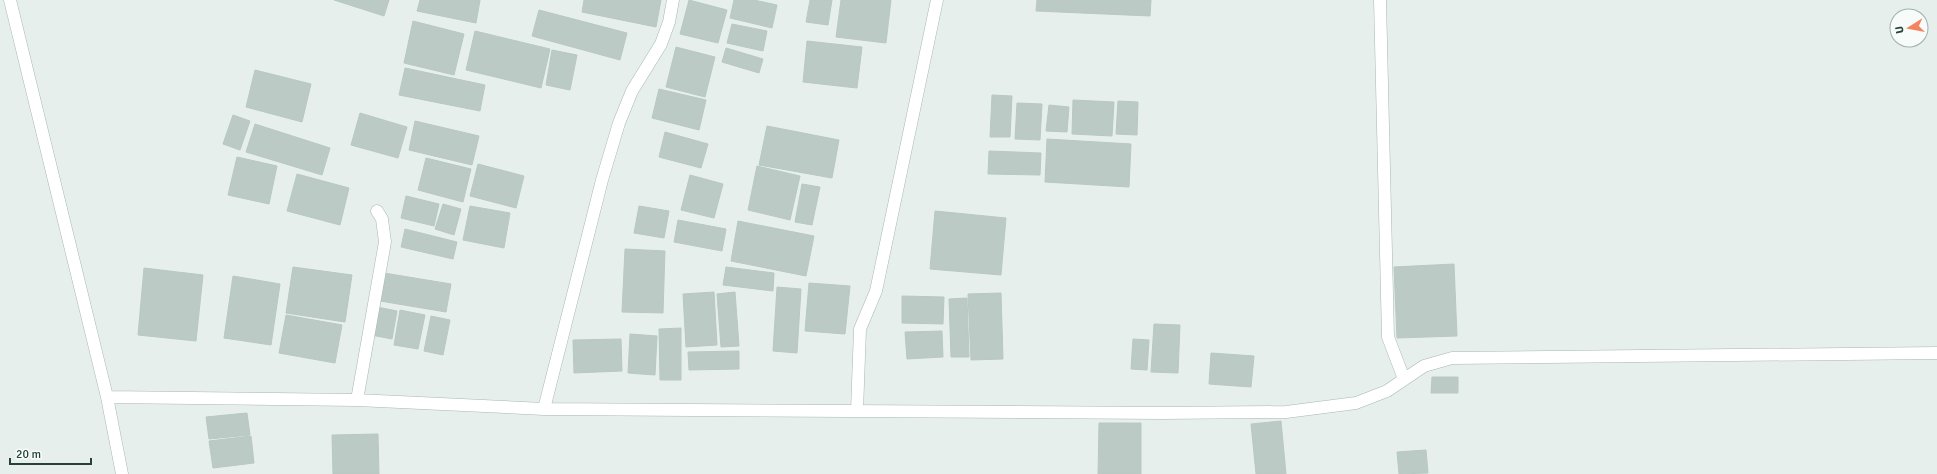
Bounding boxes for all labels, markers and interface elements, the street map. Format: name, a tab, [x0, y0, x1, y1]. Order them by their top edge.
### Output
north arrow	[1889, 8, 1929, 48]
text: U	[1893, 25, 1907, 35]
scale bar	[10, 440, 91, 466]
text: 20 m	[16, 447, 41, 462]

